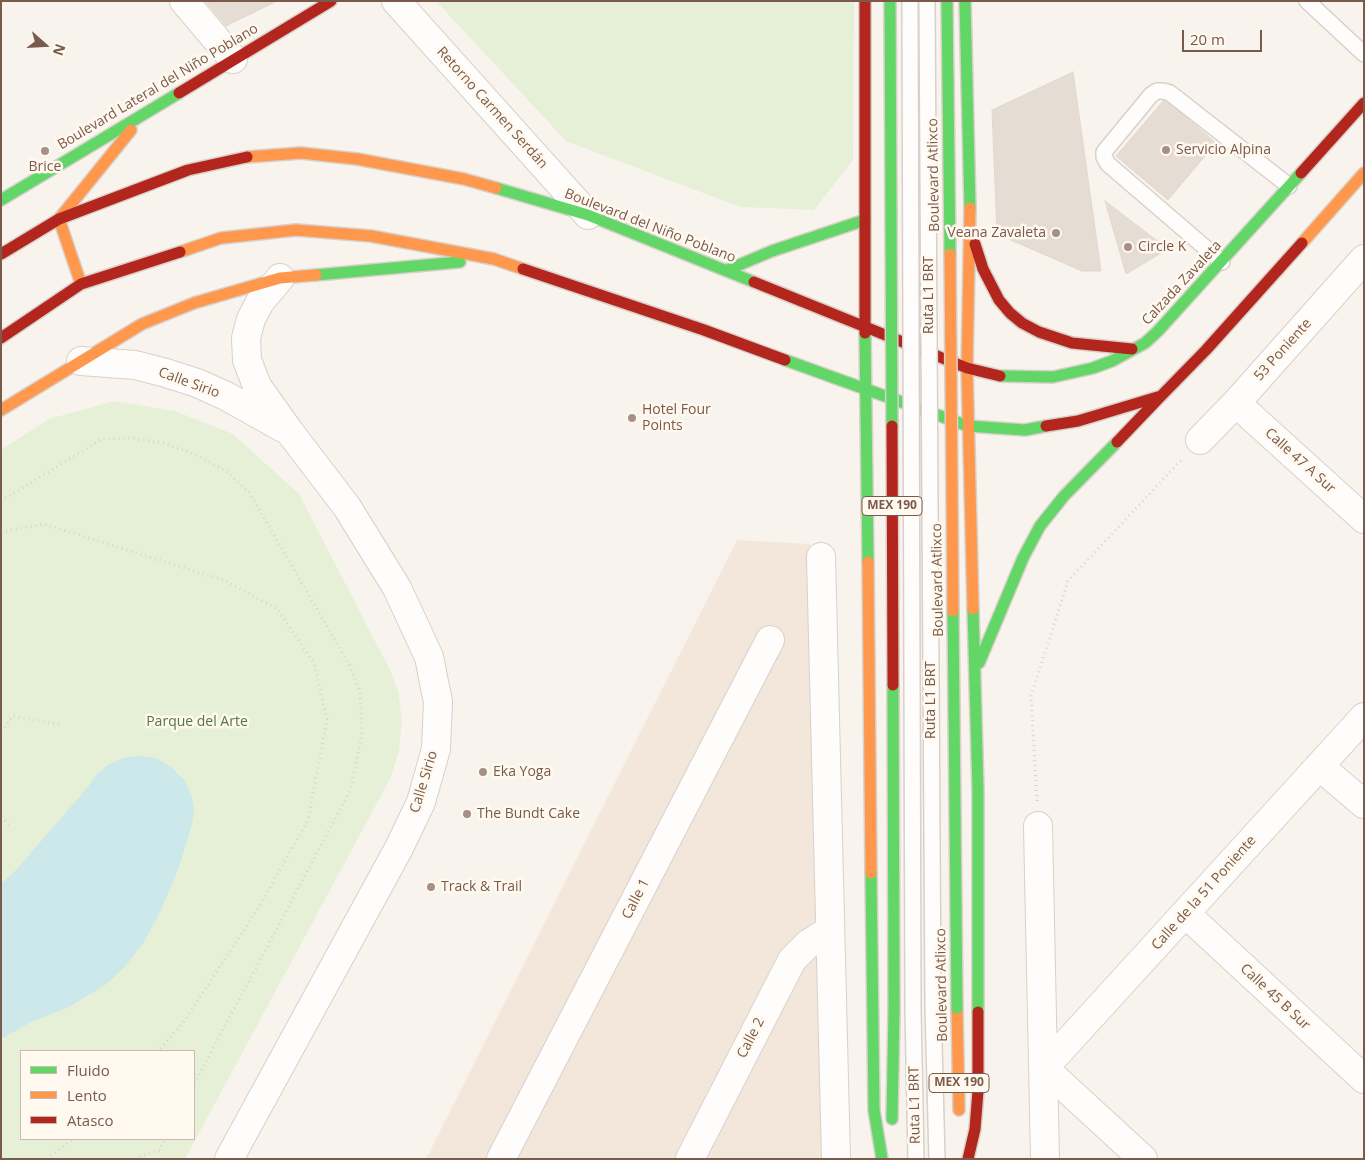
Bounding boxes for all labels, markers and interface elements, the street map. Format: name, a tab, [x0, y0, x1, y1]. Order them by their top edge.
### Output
north arrow	[20, 20, 70, 70]
street label: Boulevard Lateral del Niño Poblano	[55, 20, 261, 154]
scale bar	[1185, 20, 1265, 52]
text: 20 m	[1190, 29, 1225, 49]
street label: Retorno Carmen Serdán	[433, 44, 551, 172]
street label: Boulevard Atlixco	[925, 118, 943, 232]
place label: Servicio Alpina	[1176, 142, 1271, 158]
marker: Servicio Alpina	[1160, 144, 1172, 156]
marker: Brice	[39, 145, 51, 157]
place label: Brice	[29, 159, 61, 175]
street label: Boulevard del Niño Poblano	[562, 186, 738, 266]
place label: Veana Zavaleta	[947, 225, 1046, 241]
marker: Veana Zavaleta	[1050, 227, 1062, 239]
street label: Calzada Zavaleta	[1139, 237, 1225, 329]
place label: Circle K	[1138, 239, 1186, 255]
marker: Circle K	[1122, 241, 1134, 253]
street label: Ruta L1 BRT	[921, 256, 937, 334]
street label: 53 Poniente	[1251, 315, 1315, 385]
street label: Calle Sirio	[156, 364, 222, 402]
place label: Hotel Four Points	[642, 402, 711, 434]
marker: Hotel Four Points	[626, 412, 638, 424]
street label: Calle 47 A Sur	[1261, 425, 1339, 497]
road number: MEX 190	[862, 496, 922, 516]
street label: Boulevard Atlixco	[929, 523, 947, 637]
street label: Ruta L1 BRT	[923, 661, 939, 739]
park label: Parque del Arte	[146, 714, 248, 730]
street label: Calle Sirio	[407, 749, 441, 815]
place label: Eka Yoga	[493, 764, 551, 780]
marker: Eka Yoga	[477, 766, 489, 778]
place label: The Bundt Cake	[477, 806, 580, 822]
marker: The Bundt Cake	[461, 808, 473, 820]
street label: Calle de la 51 Poniente	[1148, 832, 1260, 954]
street label: Calle 1	[619, 876, 653, 922]
place label: Track & Trail	[441, 879, 522, 895]
marker: Track & Trail	[425, 881, 437, 893]
street label: Boulevard Atlixco	[933, 928, 951, 1042]
street label: Calle 45 B Sur	[1237, 960, 1313, 1034]
street label: Calle 2	[734, 1015, 768, 1061]
legend	[20, 1050, 195, 1140]
text: Fluido	[67, 1060, 110, 1080]
street label: Ruta L1 BRT	[906, 1066, 924, 1144]
road number: MEX 190	[929, 1074, 989, 1092]
text: Lento	[67, 1085, 107, 1105]
text: Atasco	[67, 1110, 114, 1130]

